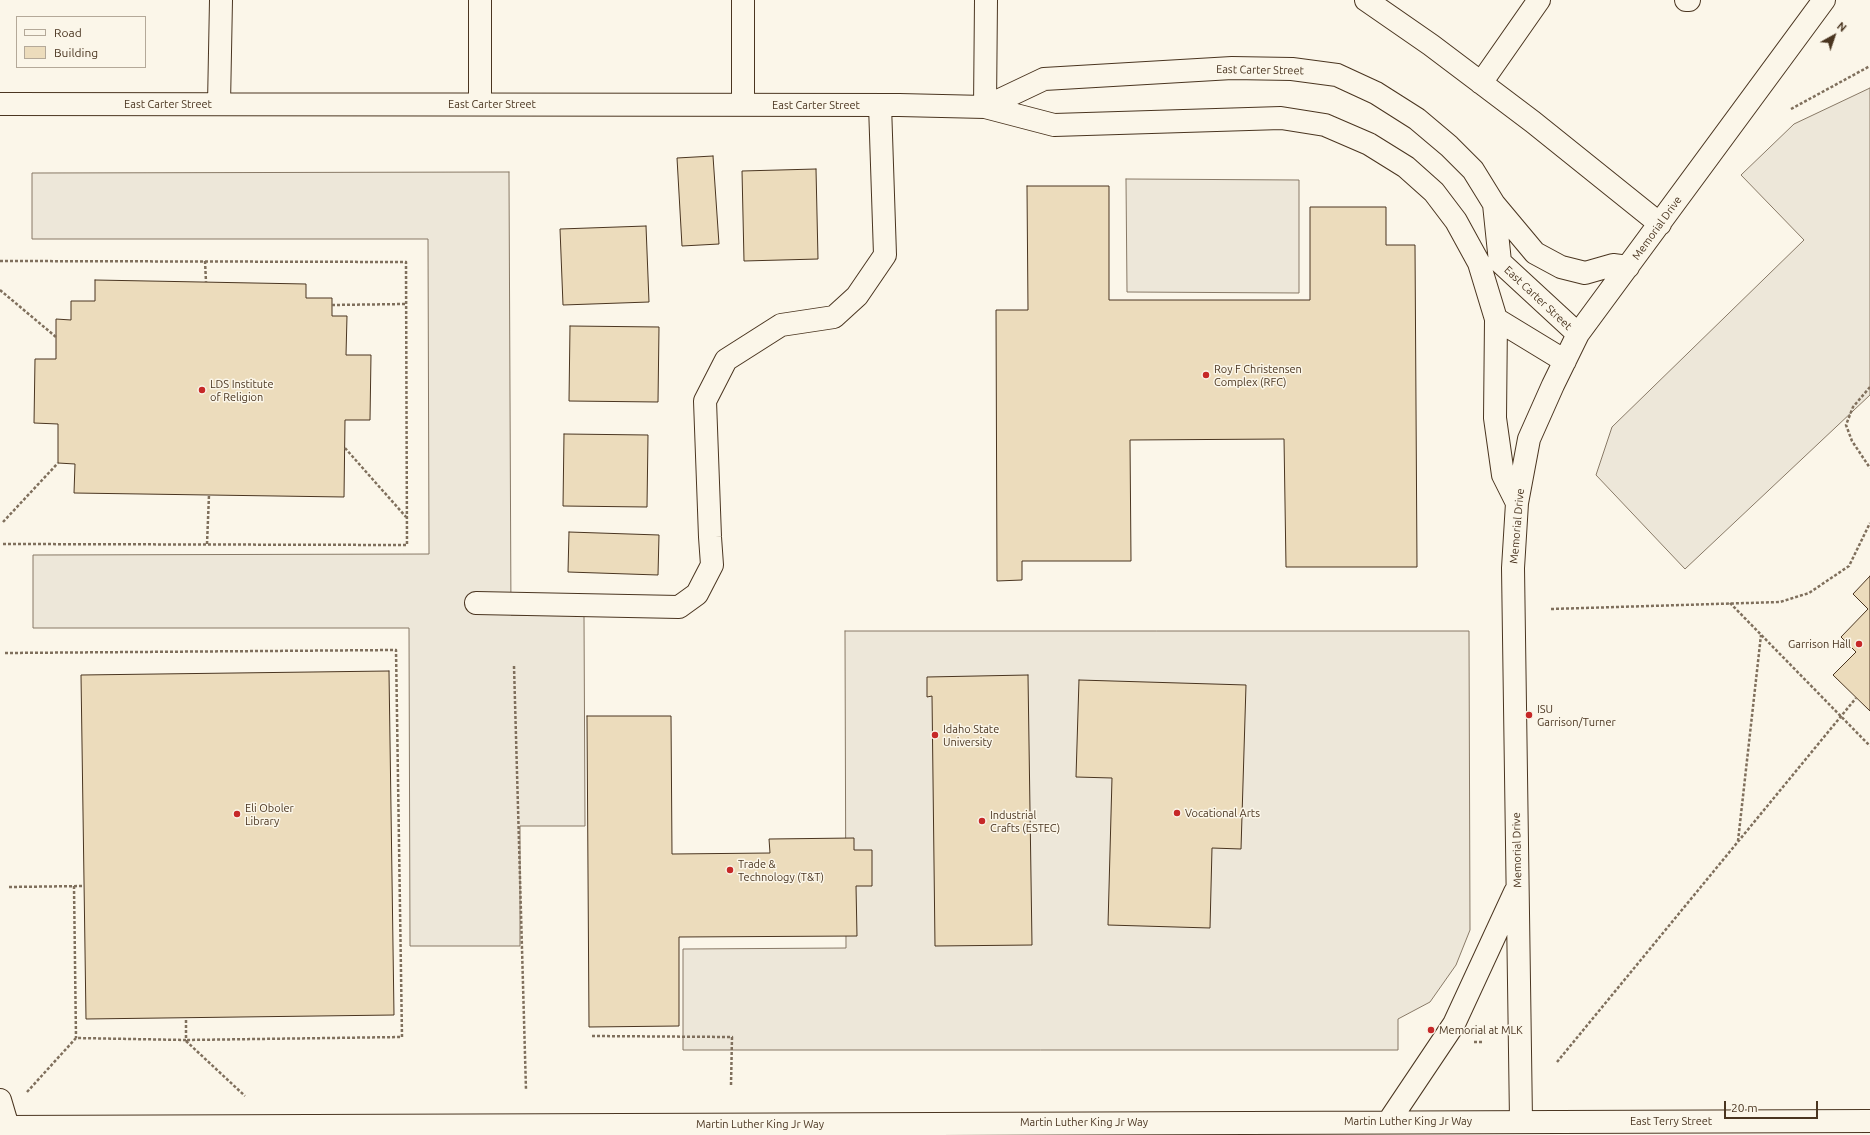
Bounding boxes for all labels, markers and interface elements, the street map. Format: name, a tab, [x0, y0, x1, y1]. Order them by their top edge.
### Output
legend	[16, 16, 146, 68]
north arrow	[1814, 16, 1854, 56]
text: N	[1835, 20, 1849, 34]
text: Road	[54, 26, 82, 39]
text: Building	[54, 46, 98, 59]
street label: East Carter Street	[1216, 63, 1304, 77]
street label: East Carter Street	[124, 97, 212, 111]
street label: East Carter Street	[448, 97, 536, 111]
street label: East Carter Street	[772, 98, 860, 112]
street label: Memorial Drive	[1629, 194, 1685, 262]
street label: East Carter Street	[1501, 263, 1575, 333]
place label: Roy F Christensen Complex (RFC)	[1214, 362, 1302, 388]
marker: Roy F Christensen Complex (RFC)	[1201, 370, 1211, 380]
place label: LDS Institute of Religion	[210, 377, 273, 403]
marker: LDS Institute of Religion	[197, 385, 207, 395]
street label: Memorial Drive	[1507, 488, 1527, 564]
place label: Garrison Hall	[1788, 637, 1851, 651]
marker: Garrison Hall	[1854, 639, 1864, 649]
place label: ISU Garrison/Turner	[1537, 702, 1616, 728]
marker: ISU Garrison/Turner	[1524, 710, 1534, 720]
place label: Idaho State University	[943, 722, 999, 748]
marker: Idaho State University	[930, 730, 940, 740]
place label: Eli Oboler Library	[245, 801, 294, 827]
place label: Vocational Arts	[1185, 806, 1260, 820]
place label: Industrial Crafts (ESTEC)	[990, 808, 1060, 834]
marker: Vocational Arts	[1172, 808, 1182, 818]
marker: Eli Oboler Library	[232, 809, 242, 819]
street label: Memorial Drive	[1510, 812, 1524, 888]
marker: Industrial Crafts (ESTEC)	[977, 816, 987, 826]
place label: Trade & Technology (T&T)	[738, 857, 824, 883]
marker: Trade & Technology (T&T)	[725, 865, 735, 875]
place label: Memorial at MLK	[1439, 1023, 1523, 1037]
marker: Memorial at MLK	[1426, 1025, 1436, 1035]
scale bar	[1726, 1093, 1820, 1119]
text: 20 m	[1731, 1101, 1758, 1114]
street label: Martin Luther King Jr Way	[1344, 1114, 1472, 1128]
street label: East Terry Street	[1630, 1114, 1712, 1128]
street label: Martin Luther King Jr Way	[1020, 1115, 1148, 1129]
street label: Martin Luther King Jr Way	[696, 1117, 824, 1131]

